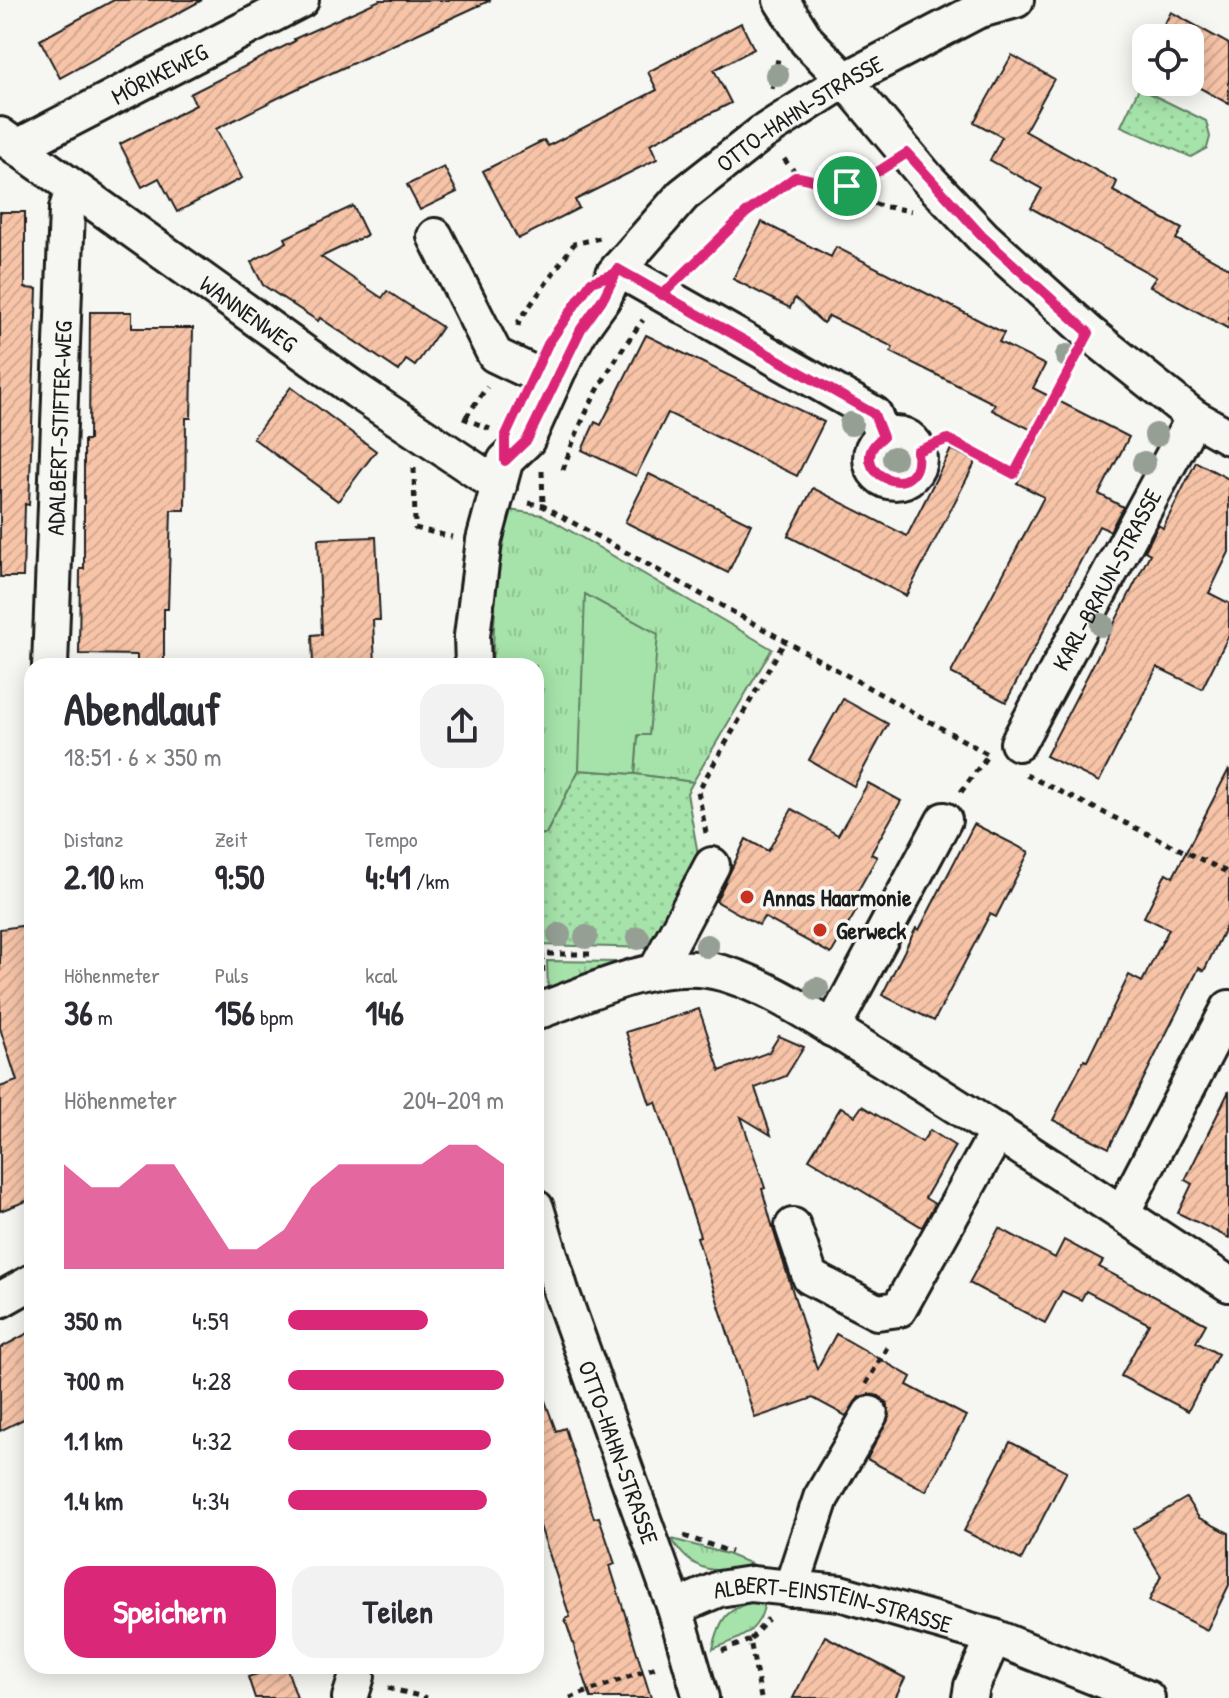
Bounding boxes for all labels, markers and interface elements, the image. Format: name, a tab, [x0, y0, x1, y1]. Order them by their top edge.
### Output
map controls	[1132, 24, 1204, 96]
button: locate	[1132, 24, 1204, 96]
street label: MÖRIKEWEG	[105, 35, 213, 112]
street label: OTTO-HAHN-STRASSE	[709, 47, 889, 179]
pin	[813, 152, 881, 220]
icon: arrive	[825, 164, 869, 208]
street label: WANNENWEG	[194, 268, 304, 359]
street label: ADALBERT-STIFTER-WEG	[39, 320, 79, 536]
street label: KARL-BRAUN-STRASSE	[1044, 483, 1169, 676]
text: Abendlauf	[64, 679, 221, 739]
button: share	[420, 684, 504, 768]
text: 18:51 · 6 × 350 m	[64, 739, 221, 774]
text: Distanz	[64, 824, 123, 854]
text: Zeit	[215, 824, 247, 854]
text: Tempo	[365, 824, 418, 854]
text: 2.10	[64, 854, 115, 900]
text: 9:50	[215, 854, 265, 900]
text: 4:41	[365, 854, 411, 900]
text: km	[115, 866, 144, 896]
text: /km	[411, 866, 450, 896]
place label: Annas Haarmonie	[763, 881, 912, 913]
marker: Annas Haarmonie	[738, 888, 756, 906]
place label: Gerweck	[836, 914, 906, 946]
marker: Gerweck	[811, 921, 829, 939]
text: Höhenmeter	[64, 960, 160, 990]
text: Puls	[215, 960, 248, 990]
text: kcal	[365, 960, 397, 990]
text: 36	[64, 990, 93, 1036]
text: 156	[215, 990, 255, 1036]
text: 146	[365, 990, 404, 1036]
text: m	[93, 1002, 113, 1032]
text: bpm	[255, 1002, 293, 1032]
text: Höhenmeter	[64, 1082, 177, 1117]
text: 204–209 m	[402, 1082, 504, 1117]
text: 350 m	[64, 1303, 122, 1338]
text: 4:59	[192, 1303, 228, 1338]
street label: OTTO-HAHN-STRASSE	[571, 1356, 667, 1549]
text: 700 m	[64, 1363, 124, 1398]
text: 4:28	[192, 1363, 231, 1398]
text: 1.1 km	[64, 1423, 123, 1458]
text: 4:32	[192, 1423, 232, 1458]
text: 1.4 km	[64, 1483, 123, 1518]
text: 4:34	[192, 1483, 229, 1518]
button: Speichern	[64, 1566, 276, 1658]
button: Teilen	[292, 1566, 504, 1658]
street label: ALBERT-EINSTEIN-STRASSE	[711, 1568, 956, 1640]

